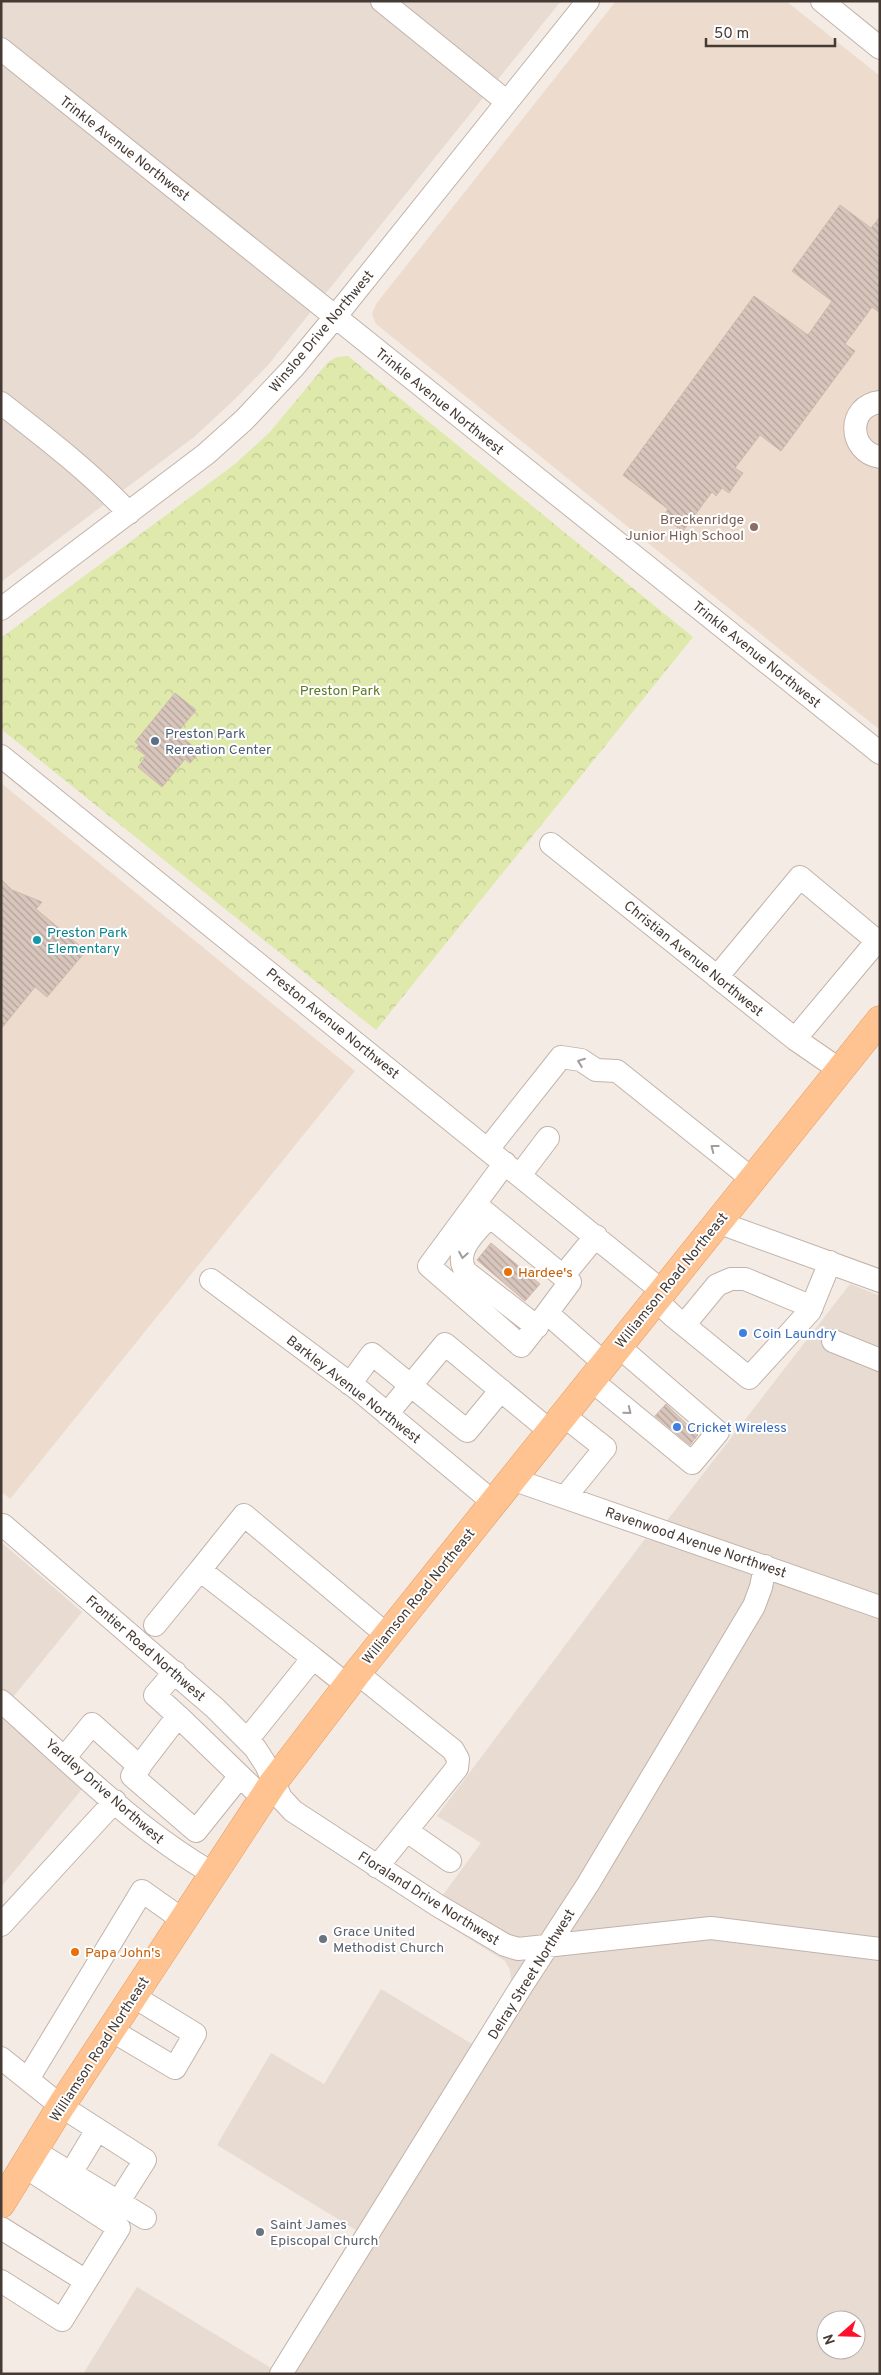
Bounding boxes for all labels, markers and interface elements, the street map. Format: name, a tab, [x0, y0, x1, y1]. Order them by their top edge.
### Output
scale bar	[706, 15, 835, 47]
text: 50 m	[714, 25, 749, 44]
street label: Trinkle Avenue Northwest	[56, 93, 192, 205]
street label: Winsloe Drive Northwest	[266, 268, 378, 396]
street label: Trinkle Avenue Northwest	[371, 345, 507, 459]
place label: Breckenridge Junior High School	[625, 512, 744, 545]
marker: Breckenridge Junior High School	[748, 521, 760, 533]
street label: Trinkle Avenue Northwest	[688, 598, 824, 712]
park label: Preston Park	[300, 683, 380, 700]
place label: Preston Park Rereation Center	[165, 726, 272, 759]
marker: Preston Park Rereation Center	[149, 735, 161, 747]
street label: Christian Avenue Northwest	[620, 898, 766, 1021]
place label: Preston Park Elementary	[47, 925, 128, 958]
marker: Preston Park Elementary	[31, 934, 43, 946]
street label: Preston Avenue Northwest	[262, 965, 402, 1083]
one-way arrow	[577, 1058, 586, 1068]
one-way arrow	[711, 1145, 720, 1153]
street label: Williamson Road Northeast	[612, 1210, 732, 1352]
one-way arrow	[458, 1251, 468, 1260]
place label: Hardee's	[518, 1265, 573, 1282]
marker: Hardee's	[502, 1266, 514, 1278]
place label: Coin Laundry	[753, 1326, 837, 1343]
marker: Coin Laundry	[737, 1327, 749, 1339]
street label: Barkley Avenue Northwest	[282, 1332, 424, 1448]
one-way arrow	[622, 1406, 631, 1414]
place label: Cricket Wireless	[687, 1420, 787, 1437]
marker: Cricket Wireless	[671, 1421, 683, 1433]
street label: Ravenwood Avenue Northwest	[603, 1504, 788, 1583]
street label: Williamson Road Northeast	[359, 1526, 479, 1668]
street label: Frontier Road Northwest	[82, 1593, 208, 1706]
street label: Yardley Drive Northwest	[41, 1736, 167, 1848]
street label: Floraland Drive Northwest	[354, 1849, 502, 1950]
street label: Delray Street Northwest	[485, 1906, 579, 2043]
place label: Grace United Methodist Church	[333, 1924, 444, 1957]
marker: Grace United Methodist Church	[317, 1933, 329, 1945]
place label: Papa John's	[85, 1945, 161, 1962]
marker: Papa John's	[69, 1946, 81, 1958]
street label: Williamson Road Northeast	[47, 1974, 154, 2126]
place label: Saint James Episcopal Church	[270, 2217, 378, 2250]
marker: Saint James Episcopal Church	[254, 2226, 266, 2238]
north arrow	[816, 2310, 866, 2360]
text: N	[820, 2331, 840, 2347]

